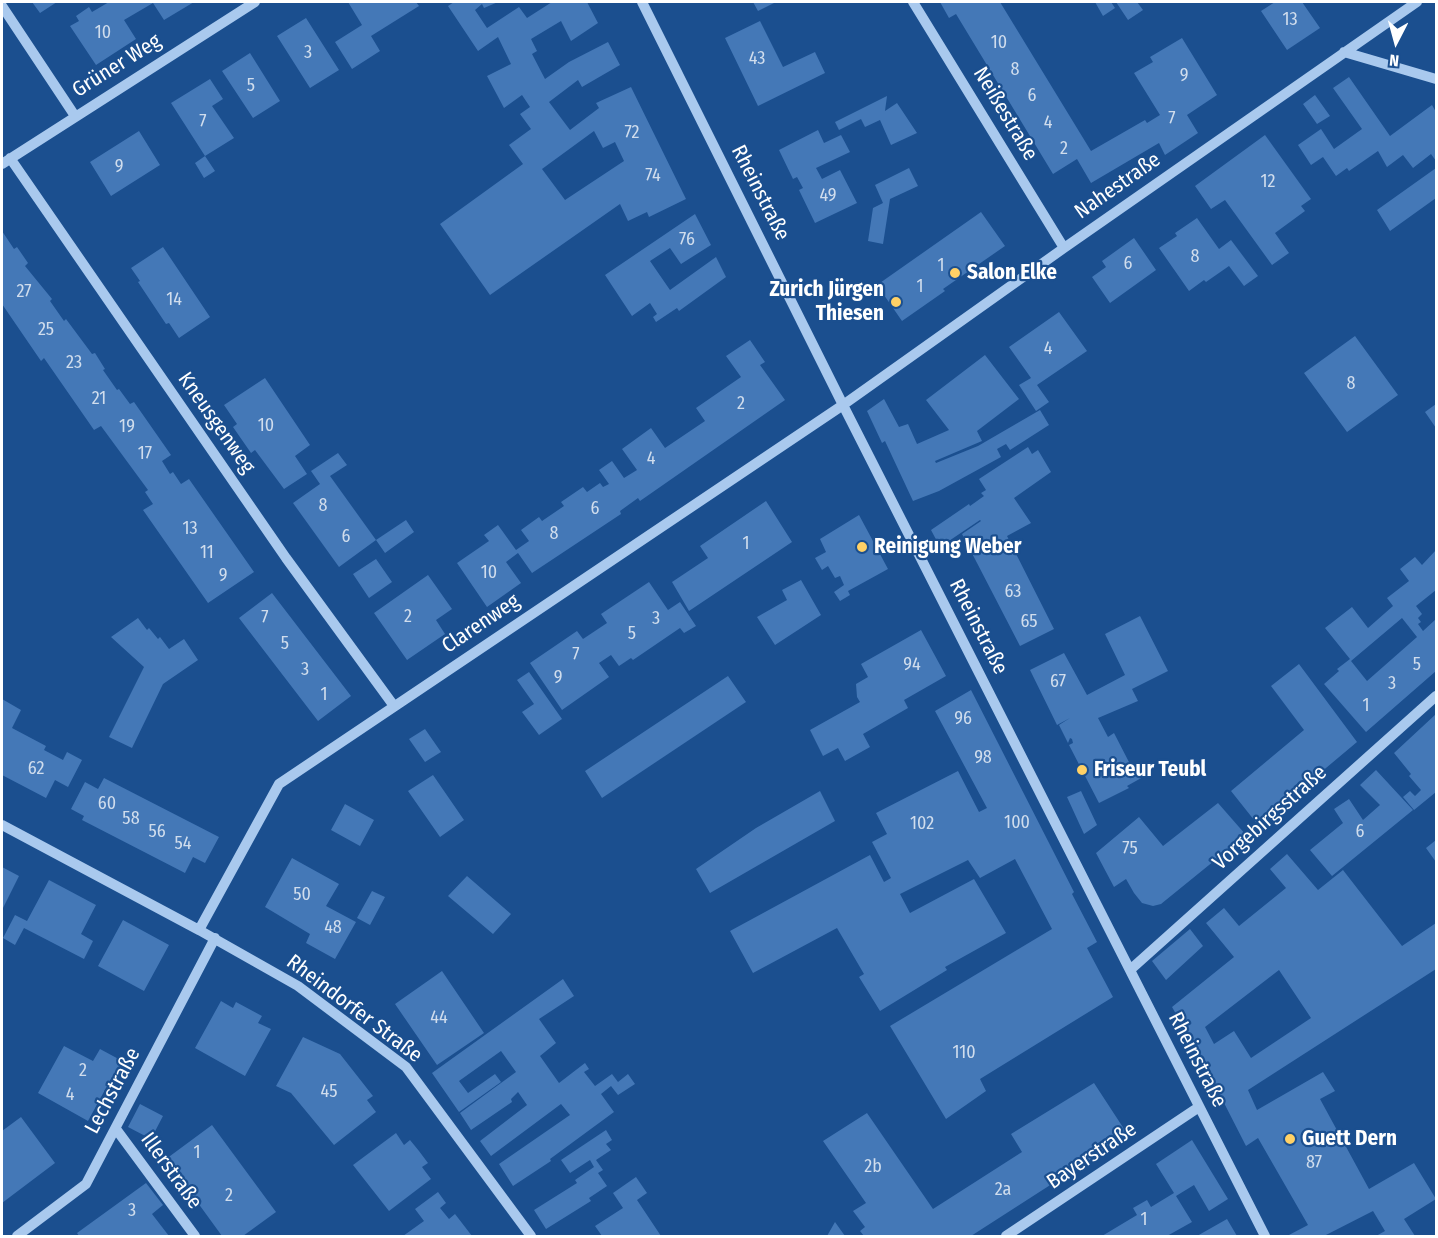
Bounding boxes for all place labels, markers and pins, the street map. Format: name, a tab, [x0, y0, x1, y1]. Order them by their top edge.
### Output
place label: Salon Elke	[967, 260, 1057, 286]
marker: Salon Elke	[948, 266, 962, 280]
place label: Zurich Jürgen Thiesen	[769, 277, 884, 327]
marker: Zurich Jürgen Thiesen	[889, 295, 903, 309]
place label: Reinigung Weber	[874, 534, 1021, 560]
marker: Reinigung Weber	[855, 540, 869, 554]
place label: Friseur Teubl	[1094, 757, 1206, 783]
marker: Friseur Teubl	[1075, 763, 1089, 777]
place label: Guett Dern	[1302, 1126, 1397, 1152]
marker: Guett Dern	[1283, 1132, 1297, 1146]

